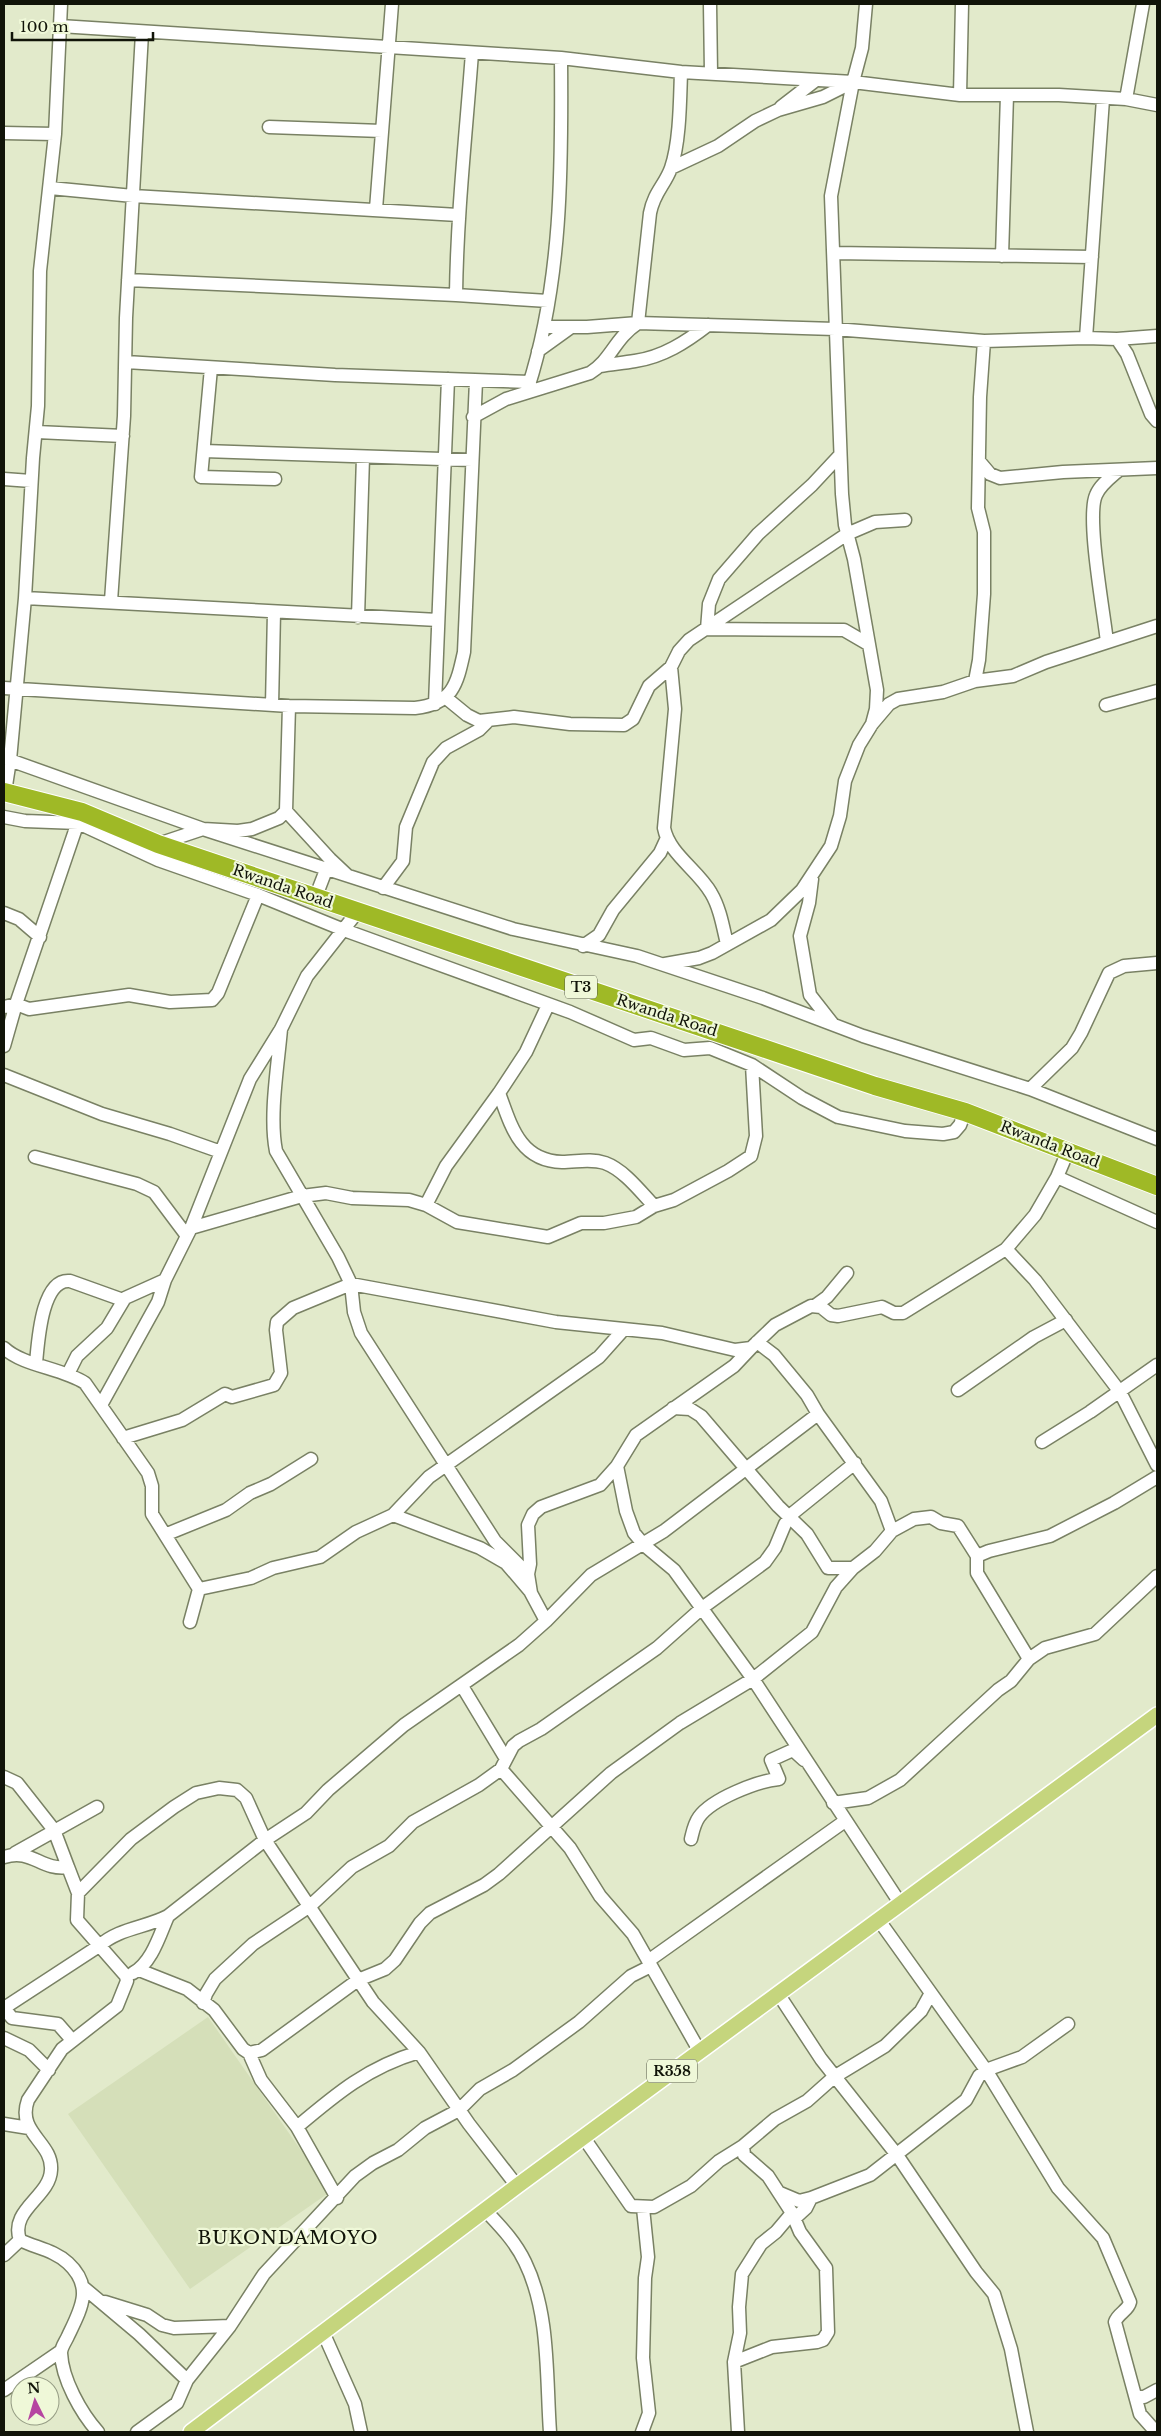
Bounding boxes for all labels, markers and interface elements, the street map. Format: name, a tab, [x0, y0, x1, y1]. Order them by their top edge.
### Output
scale bar	[12, 10, 154, 42]
text: 100 m	[20, 17, 69, 36]
street label: Rwanda Road	[230, 860, 336, 912]
road number: T3	[565, 976, 597, 999]
street label: Rwanda Road	[614, 990, 720, 1040]
street label: Rwanda Road	[998, 1116, 1102, 1172]
road number: R358	[647, 2060, 697, 2082]
district label: BUKONDAMOYO	[198, 2227, 378, 2249]
north arrow	[10, 2376, 60, 2426]
text: N	[27, 2379, 41, 2398]

